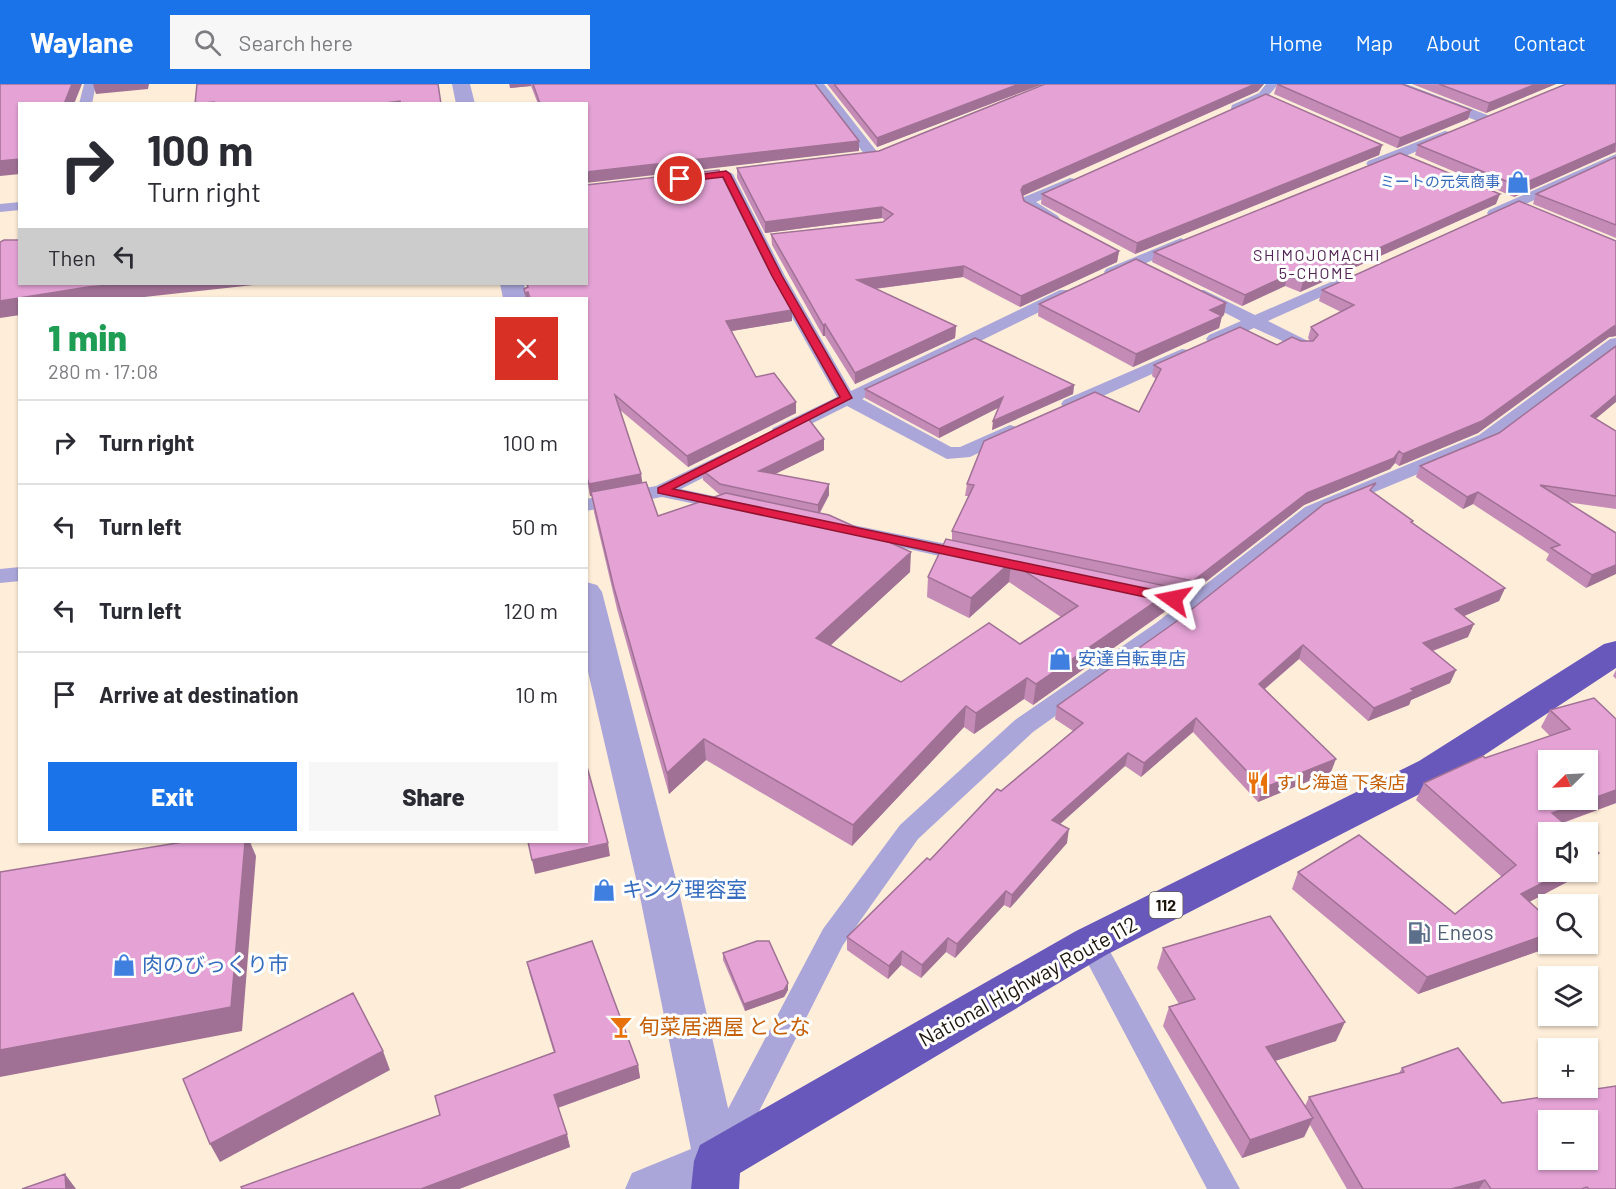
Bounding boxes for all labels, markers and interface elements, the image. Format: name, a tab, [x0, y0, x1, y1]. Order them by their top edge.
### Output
search box	[170, 15, 590, 69]
text: Waylane	[30, 25, 134, 59]
icon: search	[191, 26, 224, 59]
text: Search here	[239, 29, 353, 55]
text: Home	[1269, 30, 1323, 55]
text: Map	[1356, 30, 1393, 55]
text: About	[1426, 30, 1481, 55]
text: Contact	[1514, 30, 1586, 55]
text: 100 m	[147, 124, 253, 174]
icon: right	[48, 126, 126, 204]
pin	[654, 153, 705, 204]
icon: arrive	[663, 162, 696, 195]
shop icon: ミートの元気商事	[1505, 169, 1531, 195]
place label: ミートの元気商事	[1380, 172, 1500, 190]
text: Turn right	[147, 175, 261, 207]
icon: left	[108, 240, 141, 273]
text: Then	[48, 244, 96, 270]
district label: SHIMOJOMACHI 5-CHOME	[1253, 245, 1381, 282]
text: 1 min	[48, 315, 127, 358]
button: close	[495, 317, 558, 380]
text: 280 m · 17:08	[48, 359, 158, 383]
icon: right	[48, 426, 81, 459]
text: Turn right	[99, 429, 194, 455]
text: 100 m	[503, 429, 558, 455]
icon: left	[48, 510, 81, 543]
text: Turn left	[99, 513, 182, 539]
text: 50 m	[512, 513, 558, 539]
position arrow	[1141, 567, 1205, 631]
icon: left	[48, 594, 81, 627]
text: Turn left	[99, 597, 182, 623]
text: 120 m	[503, 597, 558, 623]
shop icon: 安達自転車店	[1047, 646, 1073, 672]
place label: 安達自転車店	[1078, 647, 1186, 669]
icon: arrive	[48, 678, 81, 711]
text: Arrive at destination	[99, 681, 298, 707]
text: 10 m	[515, 681, 558, 707]
north arrow	[1538, 750, 1598, 810]
map controls	[1538, 750, 1598, 1170]
button: Exit	[48, 762, 297, 831]
button: Share	[309, 762, 558, 831]
restaurant icon: すし海道 下条店	[1245, 770, 1271, 796]
place label: すし海道 下条店	[1276, 771, 1406, 793]
button: sound	[1538, 822, 1598, 882]
place label: キング理容室	[622, 876, 747, 901]
shop icon: キング理容室	[591, 877, 617, 903]
road number: 112	[1150, 892, 1182, 918]
button: search	[1538, 894, 1598, 954]
street label: National Highway Route 112	[914, 910, 1141, 1051]
place label: Eneos	[1437, 919, 1494, 944]
fuel station icon: Eneos	[1406, 920, 1432, 946]
place label: 肉のびっくり市	[142, 951, 289, 976]
shop icon: 肉のびっくり市	[111, 952, 137, 978]
button: layers	[1538, 966, 1598, 1026]
place label: 旬菜居酒屋 ととな	[639, 1013, 811, 1038]
bar icon: 旬菜居酒屋 ととな	[608, 1014, 634, 1040]
button: +	[1538, 1038, 1598, 1098]
button: −	[1538, 1110, 1598, 1170]

